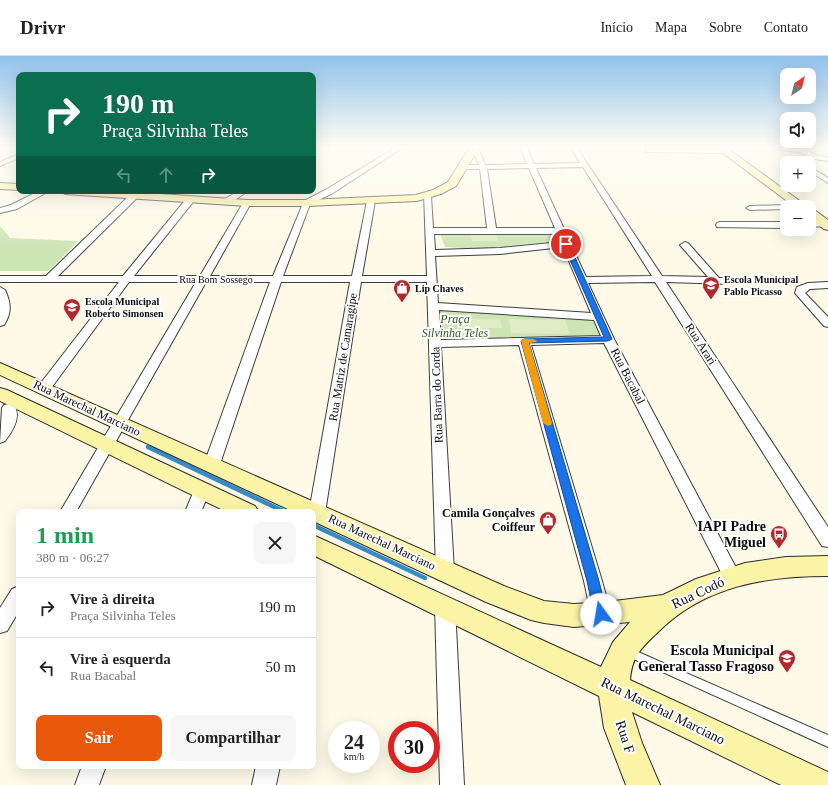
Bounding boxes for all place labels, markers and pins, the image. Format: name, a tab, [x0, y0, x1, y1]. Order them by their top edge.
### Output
pin	[549, 227, 583, 261]
place label: Escola Municipal Pablo Picasso	[724, 274, 798, 297]
school or university icon: Escola Municipal Pablo Picasso	[701, 275, 721, 300]
shop icon: Lip Chaves	[392, 278, 412, 303]
place label: Lip Chaves	[415, 283, 464, 294]
place label: Escola Municipal Roberto Simonsen	[85, 296, 164, 319]
school or university icon: Escola Municipal Roberto Simonsen	[62, 297, 82, 322]
place label: Camila Gonçalves Coiffeur	[442, 506, 536, 534]
shop icon: Camila Gonçalves Coiffeur	[538, 510, 558, 535]
place label: IAPI Padre Miguel	[697, 519, 766, 550]
bus stop icon: IAPI Padre Miguel	[769, 524, 789, 549]
place label: Escola Municipal General Tasso Fragoso	[638, 643, 774, 674]
school or university icon: Escola Municipal General Tasso Fragoso	[777, 648, 797, 673]

